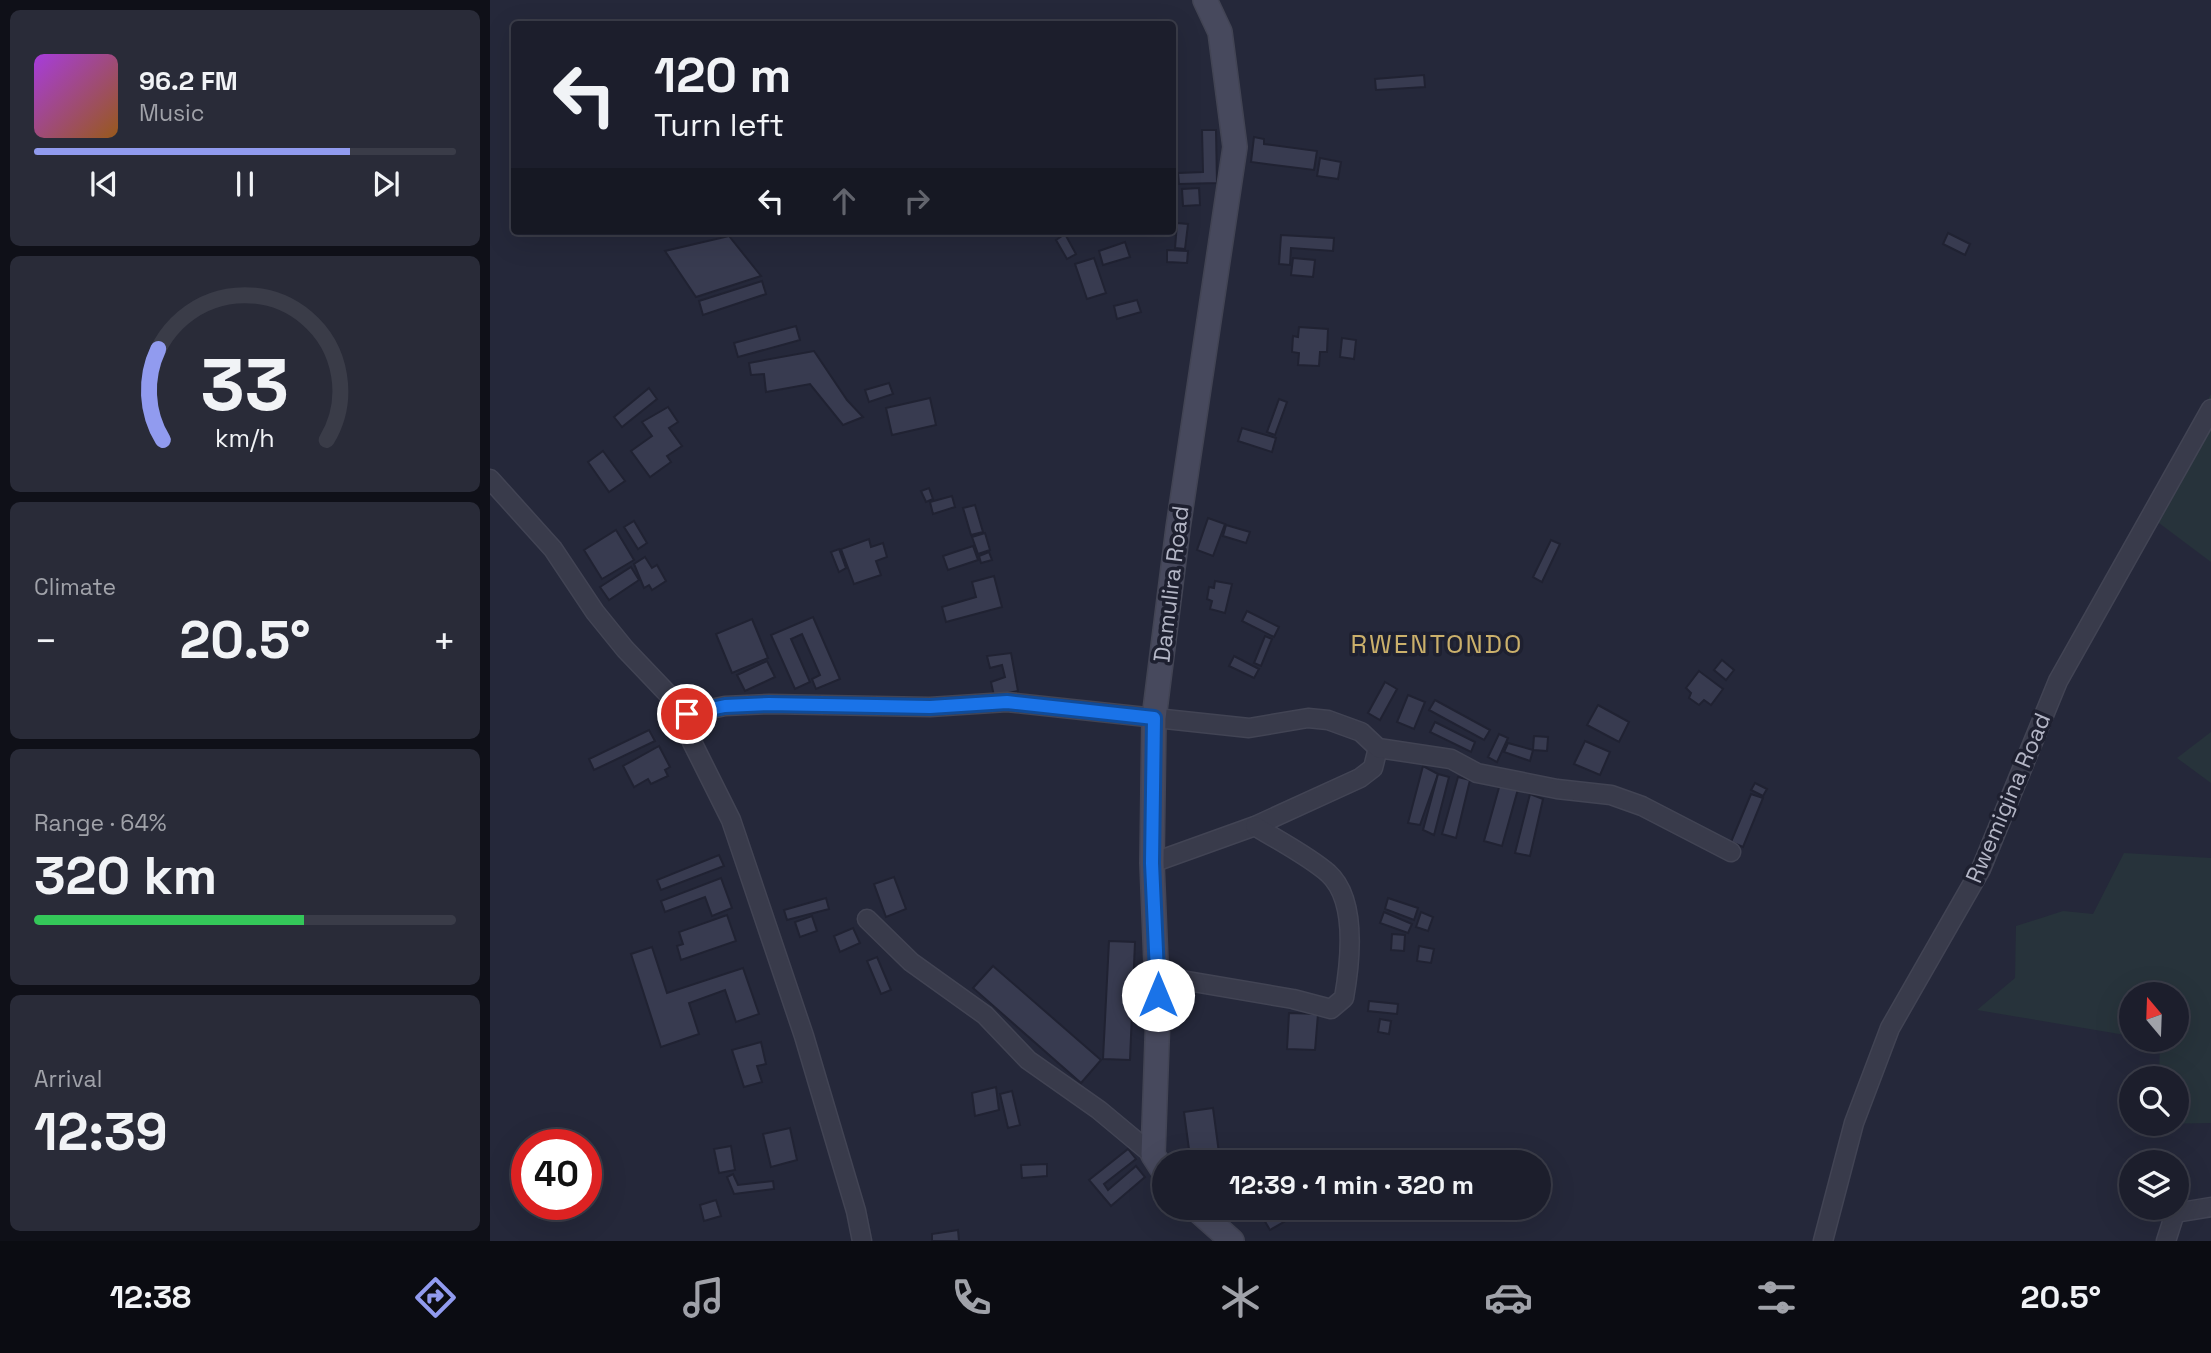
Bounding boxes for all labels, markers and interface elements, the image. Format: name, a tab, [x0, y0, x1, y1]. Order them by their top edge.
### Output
text: 120 m	[654, 44, 791, 106]
icon: left	[539, 49, 630, 140]
text: 96.2 FM	[139, 64, 238, 98]
text: Music	[139, 98, 204, 128]
text: Turn left	[654, 105, 784, 145]
icon: previous	[85, 165, 123, 203]
icon: pause	[226, 165, 264, 203]
icon: next	[367, 165, 405, 203]
icon: left	[752, 182, 790, 220]
icon: ahead	[825, 182, 863, 220]
icon: right	[898, 182, 936, 220]
text: 33	[201, 339, 289, 432]
text: km/h	[215, 422, 275, 454]
street label: Damulira Road	[1147, 504, 1195, 664]
text: Climate	[34, 572, 116, 602]
text: 20.5°	[179, 607, 311, 673]
text: −	[34, 617, 58, 665]
text: +	[432, 617, 456, 665]
district label: RWENTONDO	[1351, 627, 1523, 661]
pin	[657, 684, 717, 744]
icon: arrive	[668, 695, 706, 733]
street label: Rwemigina Road	[1959, 708, 2057, 888]
text: Range · 64%	[34, 808, 167, 838]
text: 320 km	[34, 843, 217, 909]
position arrow	[1121, 958, 1195, 1032]
north arrow	[2119, 982, 2189, 1052]
map controls	[2119, 982, 2189, 1220]
text: Arrival	[34, 1064, 102, 1094]
button: search	[2119, 1066, 2189, 1136]
text: 12:39	[34, 1099, 168, 1165]
speed limit sign: 40	[511, 1129, 602, 1220]
button: layers	[2119, 1150, 2189, 1220]
text: 12:39 · 1 min · 320 m	[1229, 1168, 1474, 1202]
icon: directions	[411, 1273, 460, 1322]
icon: music	[679, 1273, 728, 1322]
icon: phone	[947, 1273, 996, 1322]
icon: climate	[1216, 1273, 1265, 1322]
icon: car	[1484, 1273, 1533, 1322]
icon: filters	[1752, 1273, 1801, 1322]
text: 12:38	[110, 1277, 191, 1317]
text: 20.5°	[2021, 1277, 2101, 1317]

